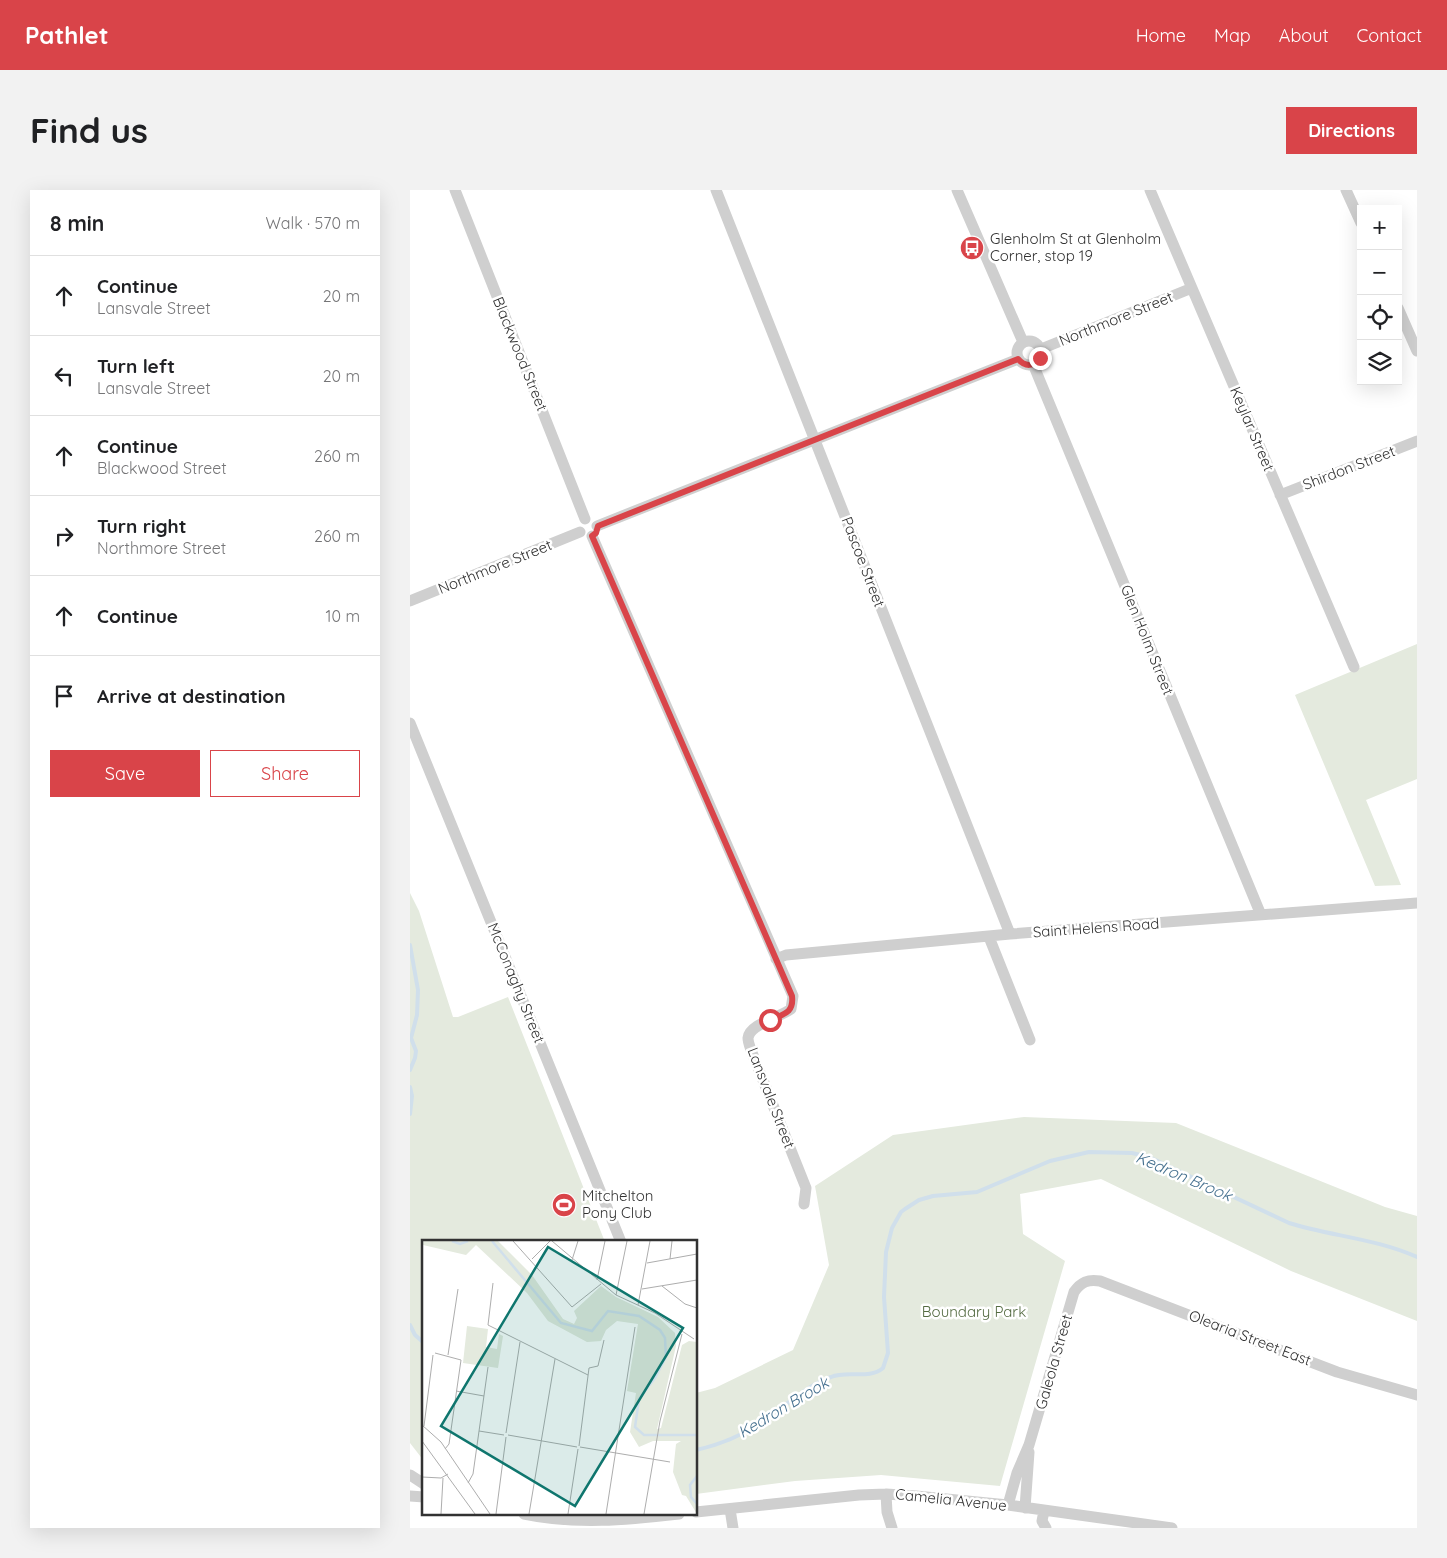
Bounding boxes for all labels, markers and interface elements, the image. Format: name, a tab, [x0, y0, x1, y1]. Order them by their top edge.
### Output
text: Pathlet	[25, 20, 109, 50]
text: Home	[1136, 24, 1186, 47]
text: Map	[1214, 24, 1251, 47]
text: About	[1279, 24, 1329, 47]
text: Contact	[1357, 24, 1422, 47]
button: Directions	[1286, 107, 1417, 154]
text: Find us	[30, 108, 148, 152]
map controls	[1357, 205, 1402, 385]
button: +	[1357, 205, 1402, 250]
text: 8 min	[50, 210, 104, 236]
text: Walk · 570 m	[265, 213, 360, 233]
place label: Glenholm St at Glenholm Corner, stop 19	[990, 229, 1161, 265]
bus stop icon: Glenholm St at Glenholm Corner, stop 19	[959, 235, 985, 261]
button: −	[1357, 250, 1402, 295]
text: Continue	[97, 274, 178, 298]
icon: ahead	[50, 282, 78, 310]
text: 20 m	[323, 286, 360, 306]
street label: Northmore Street	[1056, 287, 1176, 350]
street label: Blackwood Street	[489, 294, 552, 414]
button: locate	[1357, 295, 1402, 340]
text: Lansvale Street	[97, 298, 211, 318]
button: layers	[1357, 340, 1402, 385]
route end	[1029, 347, 1052, 370]
text: Turn left	[97, 354, 175, 378]
icon: left	[50, 362, 78, 390]
text: 20 m	[323, 366, 360, 386]
text: Lansvale Street	[97, 378, 211, 398]
street label: Keylar Street	[1226, 384, 1279, 474]
text: Continue	[97, 434, 178, 458]
street label: Shirdon Street	[1300, 441, 1398, 494]
icon: ahead	[50, 442, 78, 470]
text: 260 m	[314, 446, 360, 466]
text: Blackwood Street	[97, 458, 227, 478]
text: Turn right	[97, 514, 186, 538]
street label: Pascoe Street	[838, 514, 889, 610]
icon: right	[50, 522, 78, 550]
text: 260 m	[314, 526, 360, 546]
street label: Northmore Street	[435, 535, 555, 598]
text: Northmore Street	[97, 538, 226, 558]
street label: Glen Holm Street	[1117, 582, 1178, 698]
icon: ahead	[50, 602, 78, 630]
text: Continue	[97, 604, 178, 628]
text: 10 m	[326, 606, 360, 626]
icon: arrive	[50, 682, 78, 710]
text: Arrive at destination	[97, 684, 286, 708]
button: Save	[50, 750, 200, 797]
button: Share	[210, 750, 360, 797]
street label: Saint Helens Road	[1032, 914, 1160, 941]
street label: McConaghy Street	[484, 920, 549, 1046]
route start	[759, 1009, 782, 1032]
street label: Lansvale Street	[743, 1045, 799, 1151]
water label: Kedron Brook	[1133, 1147, 1236, 1206]
place label: Mitchelton Pony Club	[582, 1186, 654, 1222]
sports icon: Mitchelton Pony Club	[551, 1192, 577, 1218]
inset map	[422, 1240, 698, 1516]
park label: Boundary Park	[922, 1302, 1026, 1321]
street label: Olearia Street East	[1186, 1305, 1314, 1370]
street label: Galeola Street	[1031, 1312, 1076, 1412]
water label: Kedron Brook	[734, 1371, 833, 1442]
street label: Camelia Avenue	[894, 1484, 1008, 1515]

